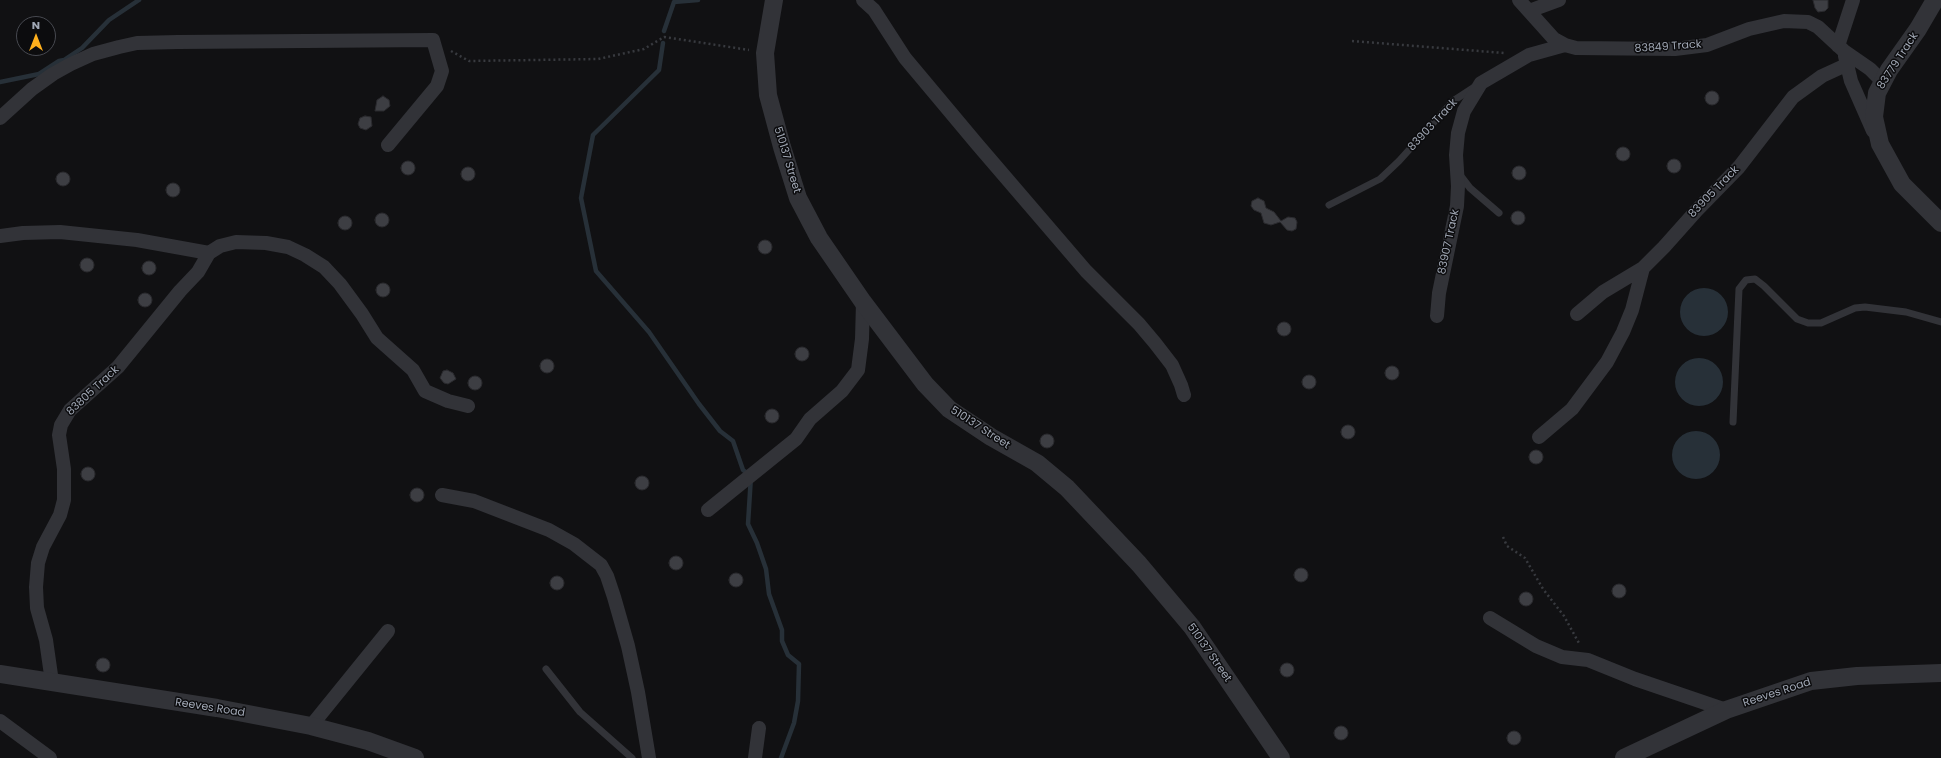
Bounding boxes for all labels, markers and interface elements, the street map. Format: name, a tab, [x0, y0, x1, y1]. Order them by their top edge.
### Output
north arrow	[16, 16, 56, 56]
text: N	[32, 17, 40, 33]
street label: 83779 Track	[1875, 30, 1921, 92]
street label: 83849 Track	[1634, 38, 1702, 56]
street label: 83903 Track	[1405, 96, 1461, 154]
street label: 510137 Street	[771, 125, 803, 195]
street label: 83905 Track	[1686, 163, 1742, 221]
street label: 83907 Track	[1436, 208, 1462, 276]
street label: 83805 Track	[64, 363, 122, 419]
street label: 510137 Street	[948, 404, 1012, 452]
street label: 510137 Street	[1184, 621, 1234, 685]
street label: Reeves Road	[1741, 676, 1813, 710]
street label: Reeves Road	[174, 696, 246, 720]

